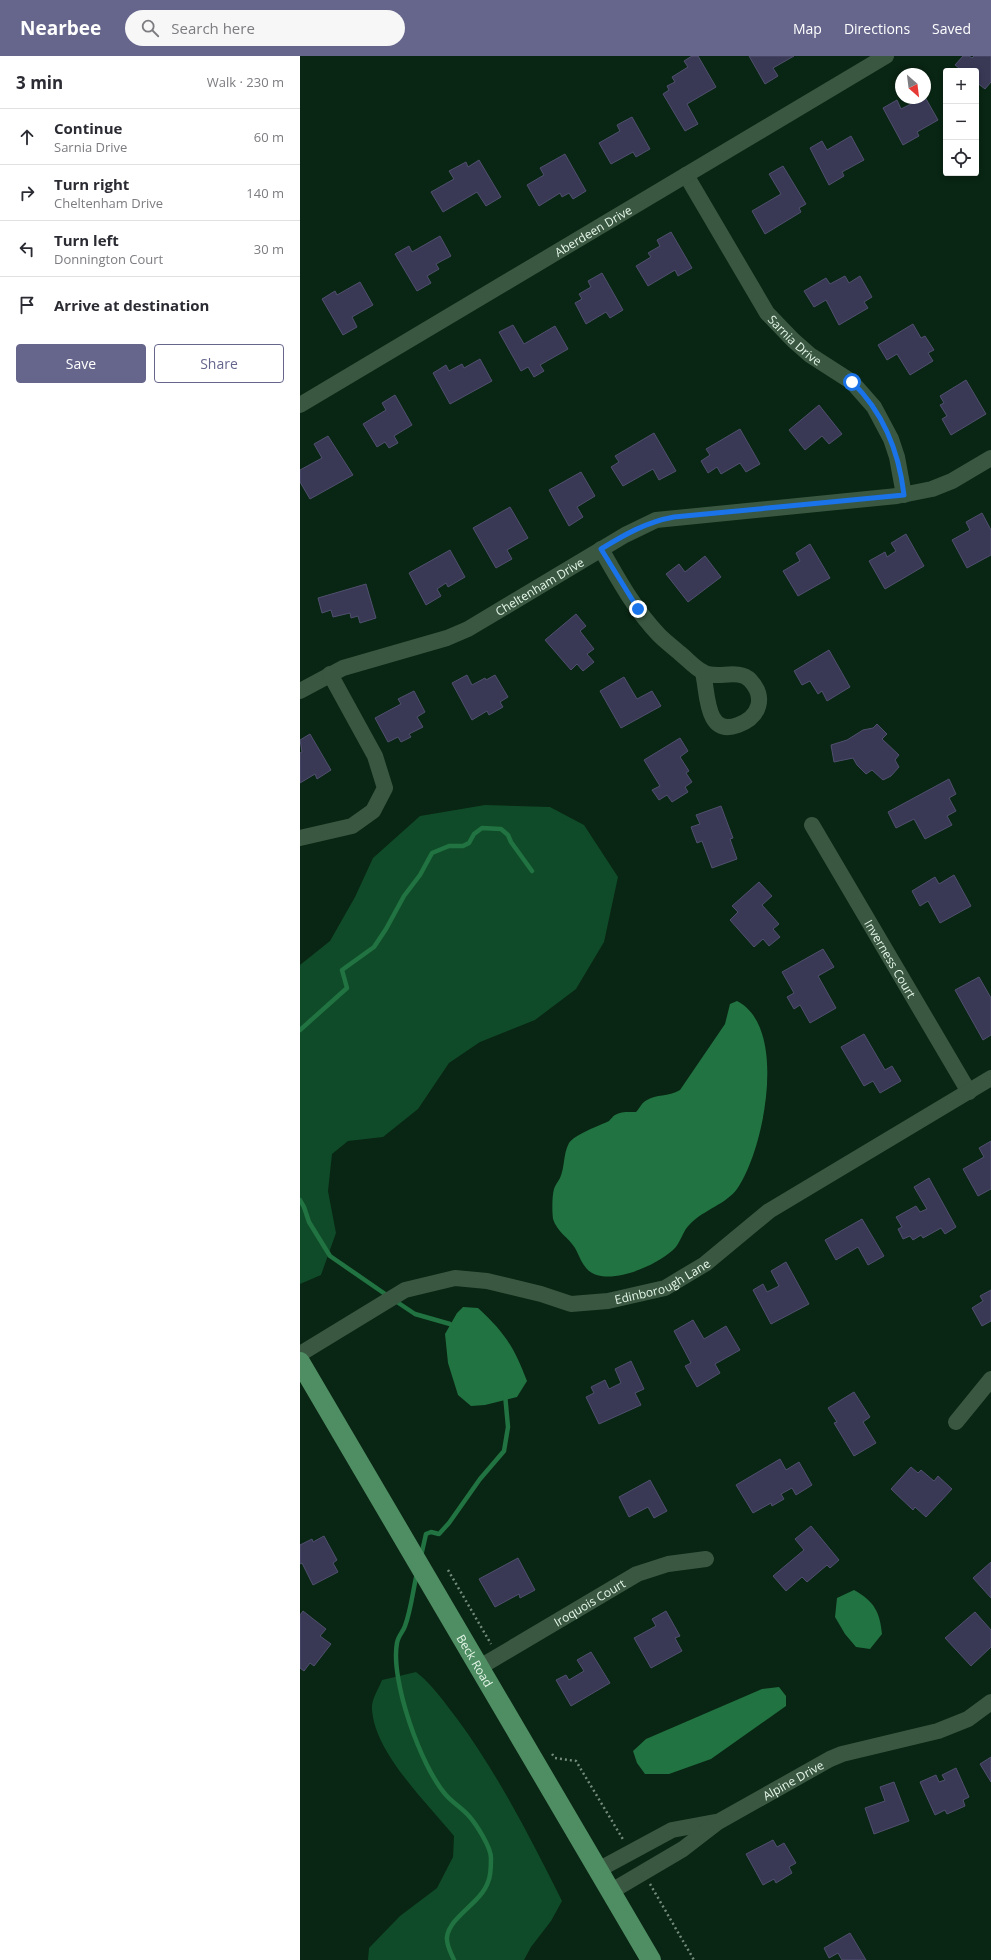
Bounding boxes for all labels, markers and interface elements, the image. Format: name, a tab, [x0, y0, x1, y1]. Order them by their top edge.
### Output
search box	[125, 10, 405, 46]
text: Nearbee	[20, 15, 101, 41]
icon: search	[139, 17, 161, 39]
text: Search here	[171, 18, 255, 38]
text: Map	[793, 19, 822, 38]
text: Directions	[844, 19, 910, 38]
text: Saved	[932, 19, 971, 38]
north arrow	[895, 68, 931, 104]
map controls	[943, 68, 979, 176]
button: +	[943, 68, 979, 104]
text: 3 min	[16, 71, 63, 94]
text: Walk · 230 m	[207, 73, 284, 91]
button: −	[943, 104, 979, 140]
text: Continue	[54, 118, 122, 138]
icon: ahead	[16, 126, 38, 148]
text: 60 m	[254, 128, 284, 146]
text: Sarnia Drive	[54, 138, 127, 156]
button: locate	[943, 140, 979, 176]
text: Turn right	[54, 174, 129, 194]
icon: right	[16, 182, 38, 204]
text: 140 m	[246, 184, 284, 202]
text: Cheltenham Drive	[54, 194, 163, 212]
street label: Aberdeen Drive	[551, 201, 635, 260]
text: Turn left	[54, 230, 119, 250]
icon: left	[16, 238, 38, 260]
text: 30 m	[254, 240, 284, 258]
text: Donnington Court	[54, 250, 163, 268]
icon: arrive	[16, 294, 38, 316]
text: Arrive at destination	[54, 295, 209, 315]
street label: Sarnia Drive	[764, 311, 826, 369]
button: Save	[16, 344, 146, 383]
button: Share	[154, 344, 284, 383]
route start	[843, 373, 861, 391]
street label: Cheltenham Drive	[492, 553, 587, 619]
route end	[629, 600, 647, 618]
street label: Inverness Court	[861, 916, 920, 1001]
street label: Edinborough Lane	[613, 1255, 714, 1308]
street label: Iroquois Court	[550, 1574, 628, 1630]
street label: Beck Road	[453, 1631, 497, 1690]
street label: Alpine Drive	[759, 1756, 827, 1804]

